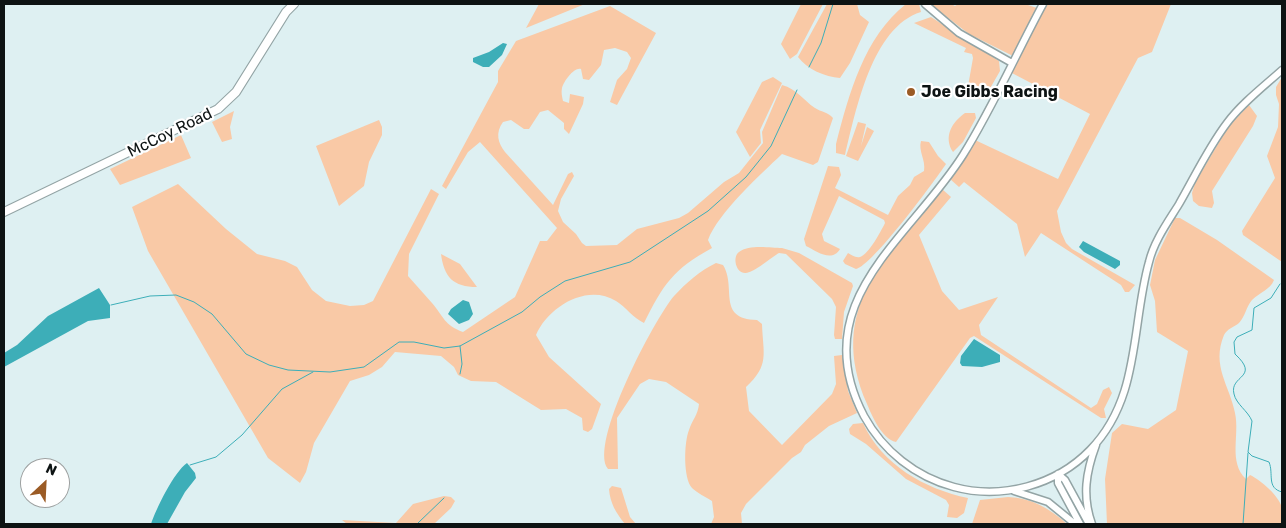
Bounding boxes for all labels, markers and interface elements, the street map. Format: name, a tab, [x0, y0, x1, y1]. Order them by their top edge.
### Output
place label: Joe Gibbs Racing	[921, 82, 1058, 102]
marker: Joe Gibbs Racing	[905, 86, 917, 98]
street label: McCoy Road	[125, 104, 215, 162]
north arrow	[20, 458, 70, 508]
text: N	[43, 460, 59, 480]

